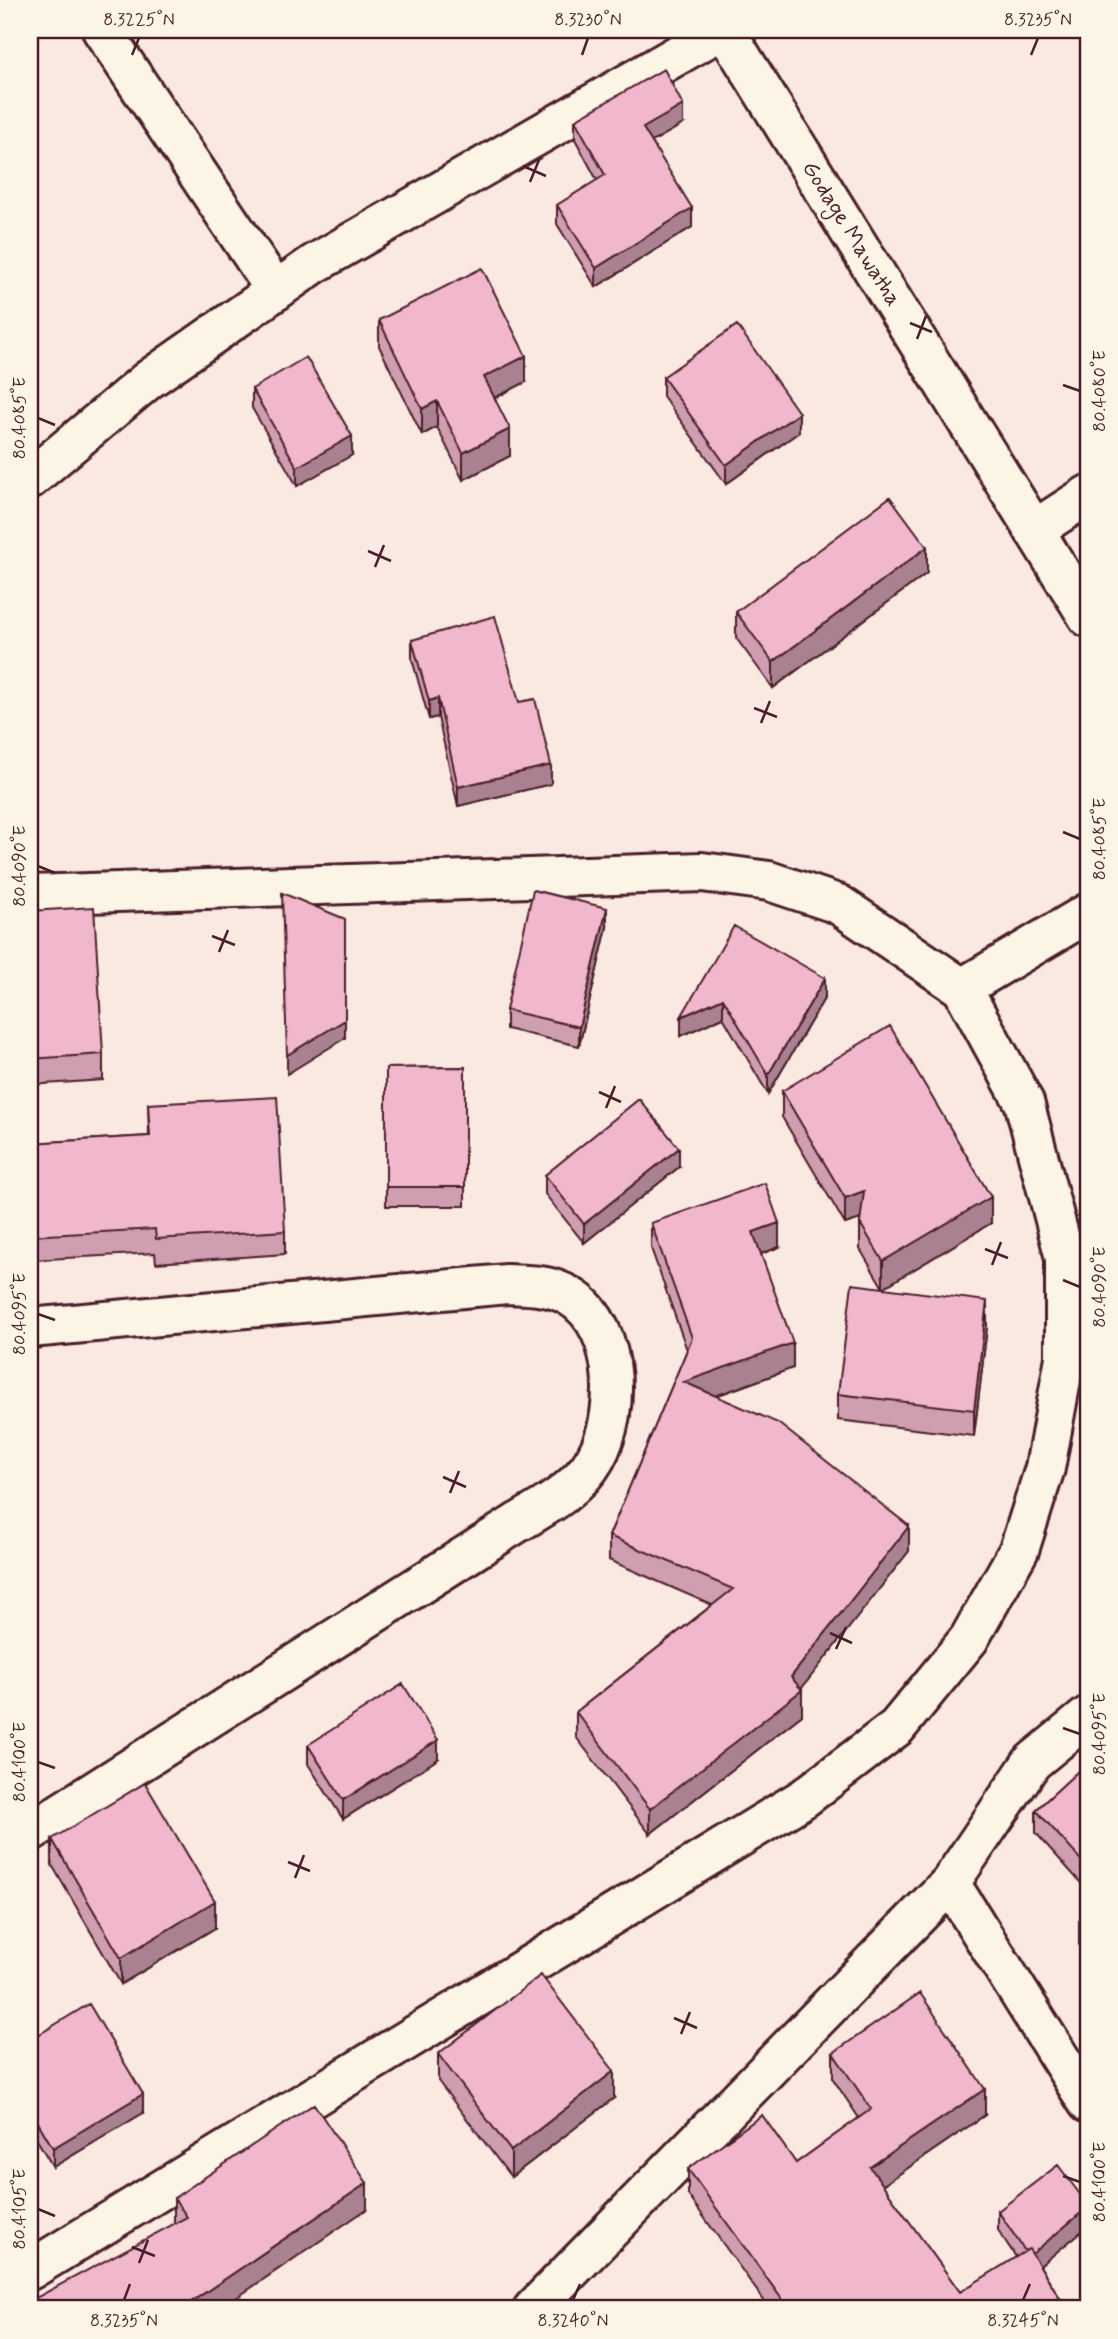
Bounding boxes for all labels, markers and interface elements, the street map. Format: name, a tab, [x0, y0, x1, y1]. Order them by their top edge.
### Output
text: 8.3225°N	[103, 8, 175, 32]
text: 8.3230°N	[554, 8, 622, 32]
text: 8.3235°N	[1004, 8, 1072, 32]
street label: Godage Mawatha	[793, 156, 908, 313]
text: 80.4080°E	[1088, 350, 1112, 432]
text: 80.4085°E	[8, 377, 32, 459]
text: 80.4085°E	[1088, 798, 1112, 880]
text: 80.4090°E	[8, 825, 32, 907]
text: 80.4090°E	[1088, 1246, 1112, 1328]
text: 80.4095°E	[8, 1273, 32, 1355]
text: 80.4095°E	[1088, 1693, 1112, 1775]
text: 80.4100°E	[8, 1722, 32, 1802]
text: 80.4100°E	[1088, 2142, 1112, 2222]
text: 80.4105°E	[8, 2168, 32, 2250]
text: 8.3235°N	[90, 2309, 158, 2333]
text: 8.3240°N	[538, 2309, 608, 2333]
text: 8.3245°N	[987, 2309, 1059, 2333]

